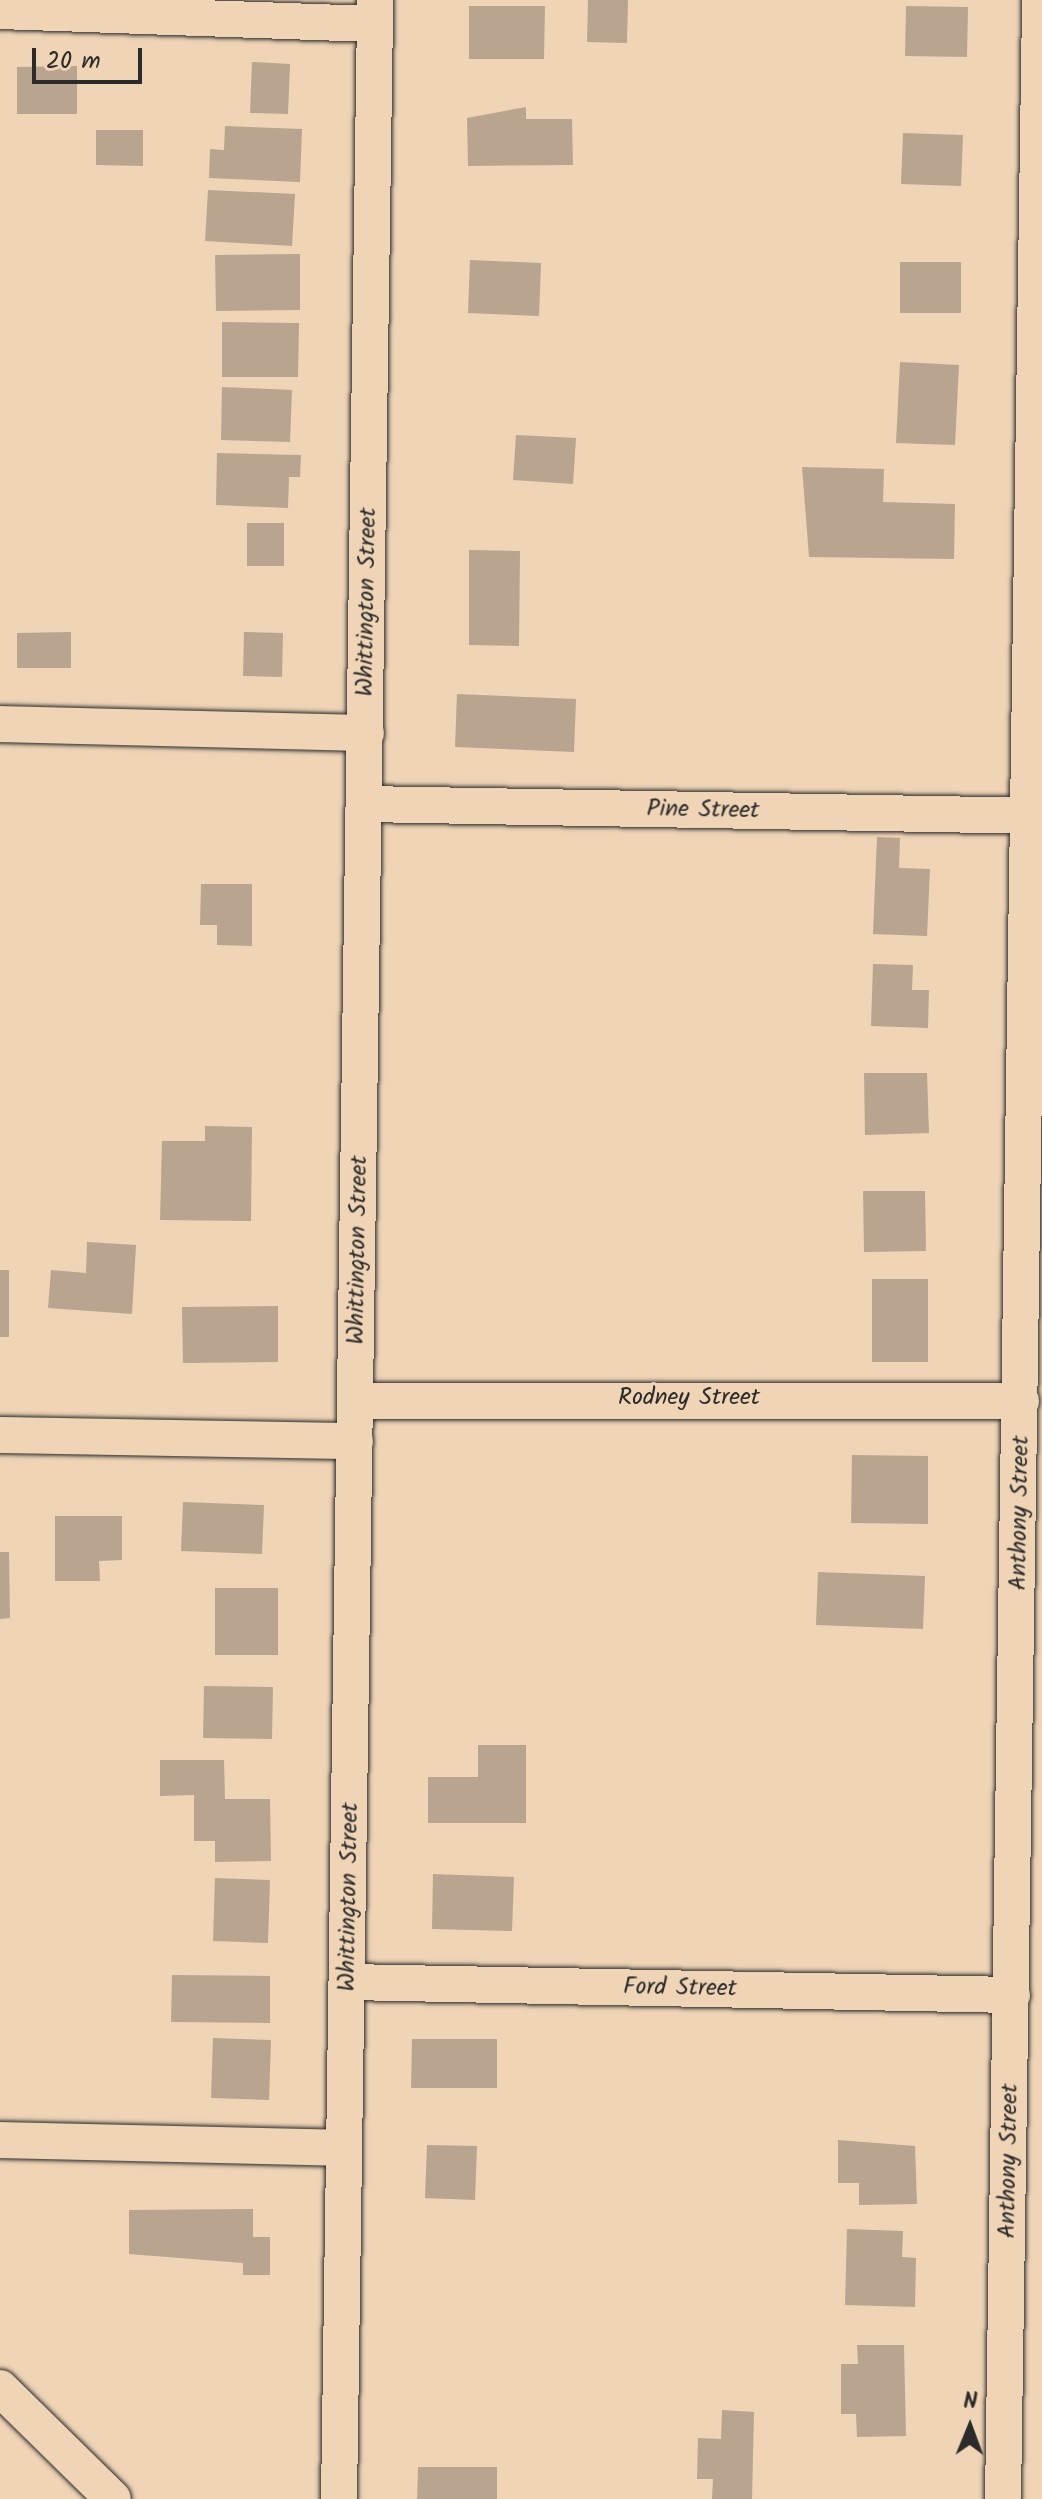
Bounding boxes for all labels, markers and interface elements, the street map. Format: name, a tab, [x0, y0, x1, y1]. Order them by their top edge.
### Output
scale bar	[36, 32, 146, 82]
text: 20 m	[46, 42, 101, 81]
street label: Whittington Street	[351, 507, 383, 697]
street label: Pine Street	[646, 795, 760, 825]
street label: Whittington Street	[342, 1155, 374, 1345]
street label: Rodney Street	[618, 1384, 760, 1412]
street label: Anthony Street	[1004, 1435, 1036, 1591]
street label: Whittington Street	[333, 1802, 365, 1992]
street label: Ford Street	[623, 1973, 737, 2003]
street label: Anthony Street	[993, 2083, 1025, 2239]
text: N	[963, 2385, 978, 2420]
north arrow	[930, 2387, 1010, 2467]

